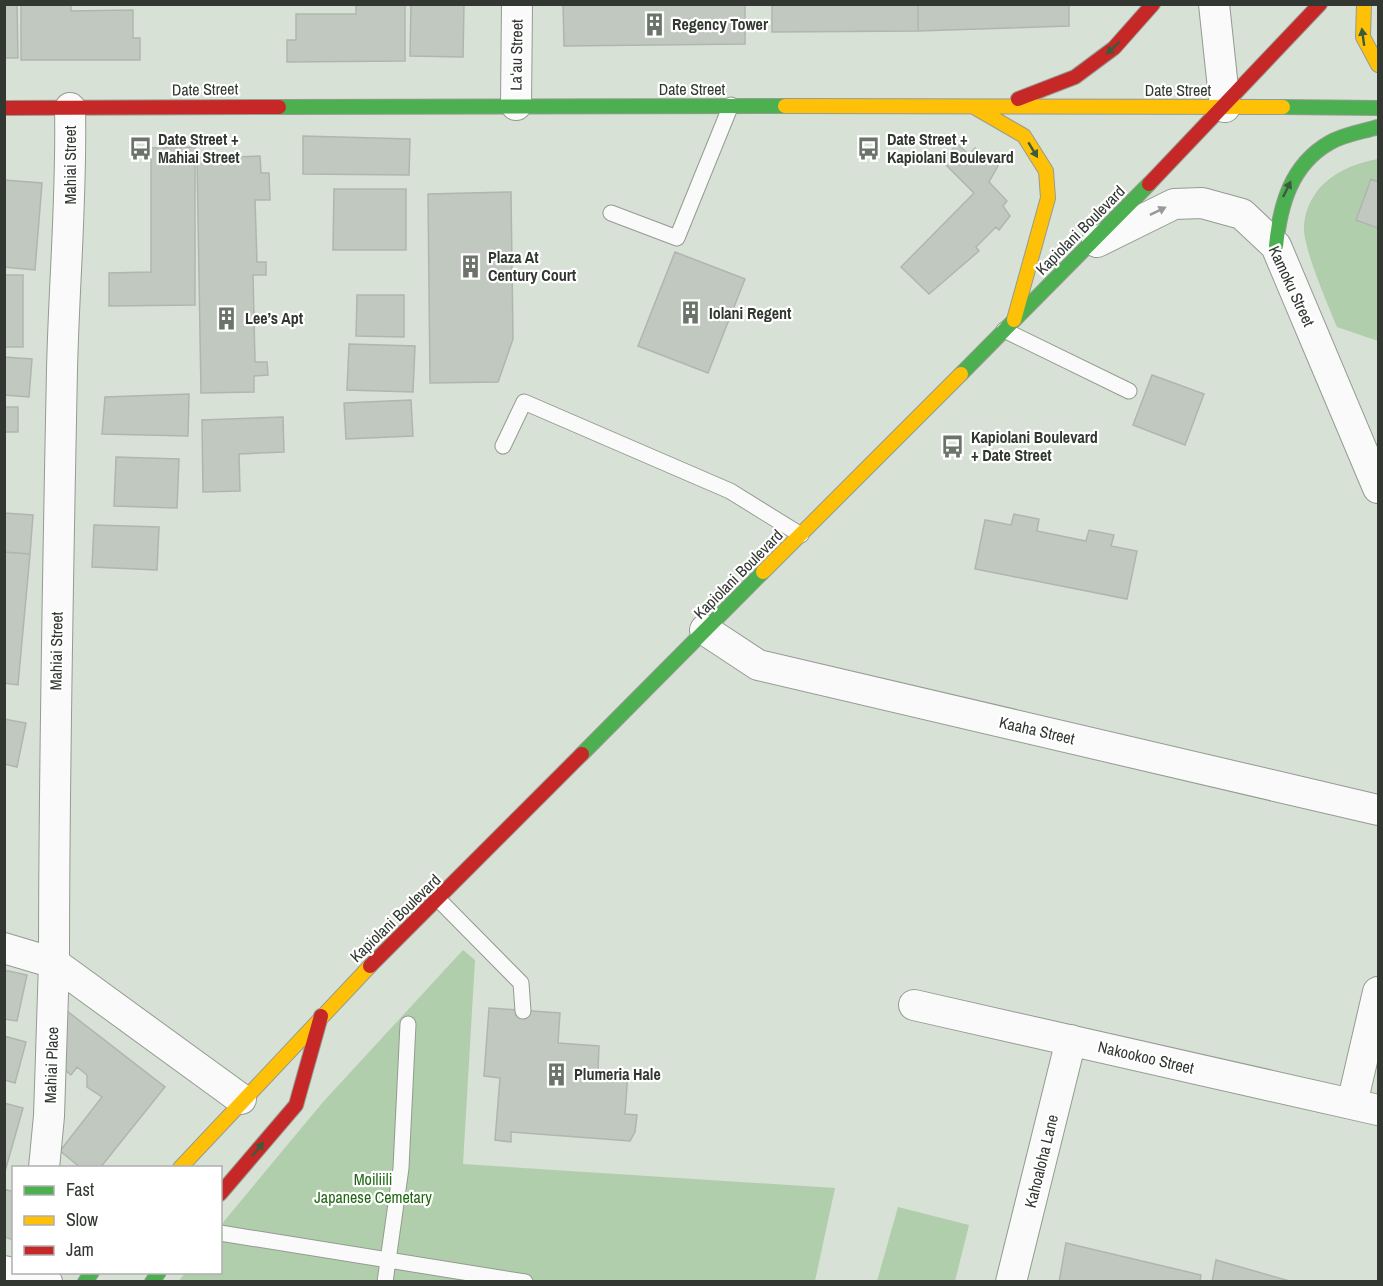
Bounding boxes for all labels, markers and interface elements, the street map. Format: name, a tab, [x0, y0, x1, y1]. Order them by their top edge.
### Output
building icon: Regency Tower	[641, 11, 667, 37]
place label: Regency Tower	[672, 13, 769, 35]
street label: Laʻau Street	[504, 19, 528, 91]
one-way arrow	[1358, 27, 1367, 46]
one-way arrow	[1106, 41, 1121, 55]
street label: Date Street	[172, 77, 239, 101]
street label: Date Street	[659, 78, 726, 100]
street label: Date Street	[1145, 79, 1212, 101]
street label: Mahiai Street	[59, 125, 81, 204]
place label: Date Street + Mahiai Street	[158, 128, 240, 168]
place label: Date Street + Kapiolani Boulevard	[887, 128, 1014, 168]
bus stop icon: Date Street + Mahiai Street	[127, 135, 153, 161]
bus stop icon: Date Street + Kapiolani Boulevard	[856, 135, 882, 161]
one-way arrow	[1027, 142, 1038, 158]
street label: Kapiolani Boulevard	[1030, 180, 1130, 280]
one-way arrow	[1281, 180, 1291, 198]
one-way arrow	[1150, 207, 1167, 216]
street label: Kamoku Street	[1264, 242, 1320, 330]
place label: Plaza At Century Court	[488, 246, 577, 286]
building icon: Plaza At Century Court	[457, 253, 483, 279]
building icon: Iolani Regent	[678, 300, 704, 326]
place label: Iolani Regent	[709, 302, 792, 324]
building icon: Lee’s Apt	[214, 305, 240, 331]
place label: Lee’s Apt	[245, 307, 304, 329]
place label: Kapiolani Boulevard + Date Street	[971, 426, 1098, 466]
bus stop icon: Kapiolani Boulevard + Date Street	[940, 433, 966, 459]
street label: Kapiolani Boulevard	[688, 524, 788, 624]
street label: Mahiai Street	[44, 611, 68, 691]
street label: Kaaha Street	[997, 711, 1077, 749]
street label: Kapiolani Boulevard	[345, 869, 445, 967]
street label: Mahiai Place	[39, 1026, 63, 1104]
street label: Nakookoo Street	[1096, 1035, 1196, 1079]
building icon: Plumeria Hale	[543, 1061, 569, 1087]
place label: Plumeria Hale	[574, 1063, 661, 1085]
street label: Kahoaloha Lane	[1019, 1112, 1063, 1210]
one-way arrow	[251, 1142, 264, 1157]
legend	[12, 1166, 222, 1274]
park label: Moiliili Japanese Cemetary	[314, 1168, 432, 1208]
text: Fast	[66, 1177, 94, 1202]
text: Slow	[66, 1207, 98, 1232]
text: Jam	[66, 1237, 94, 1262]

